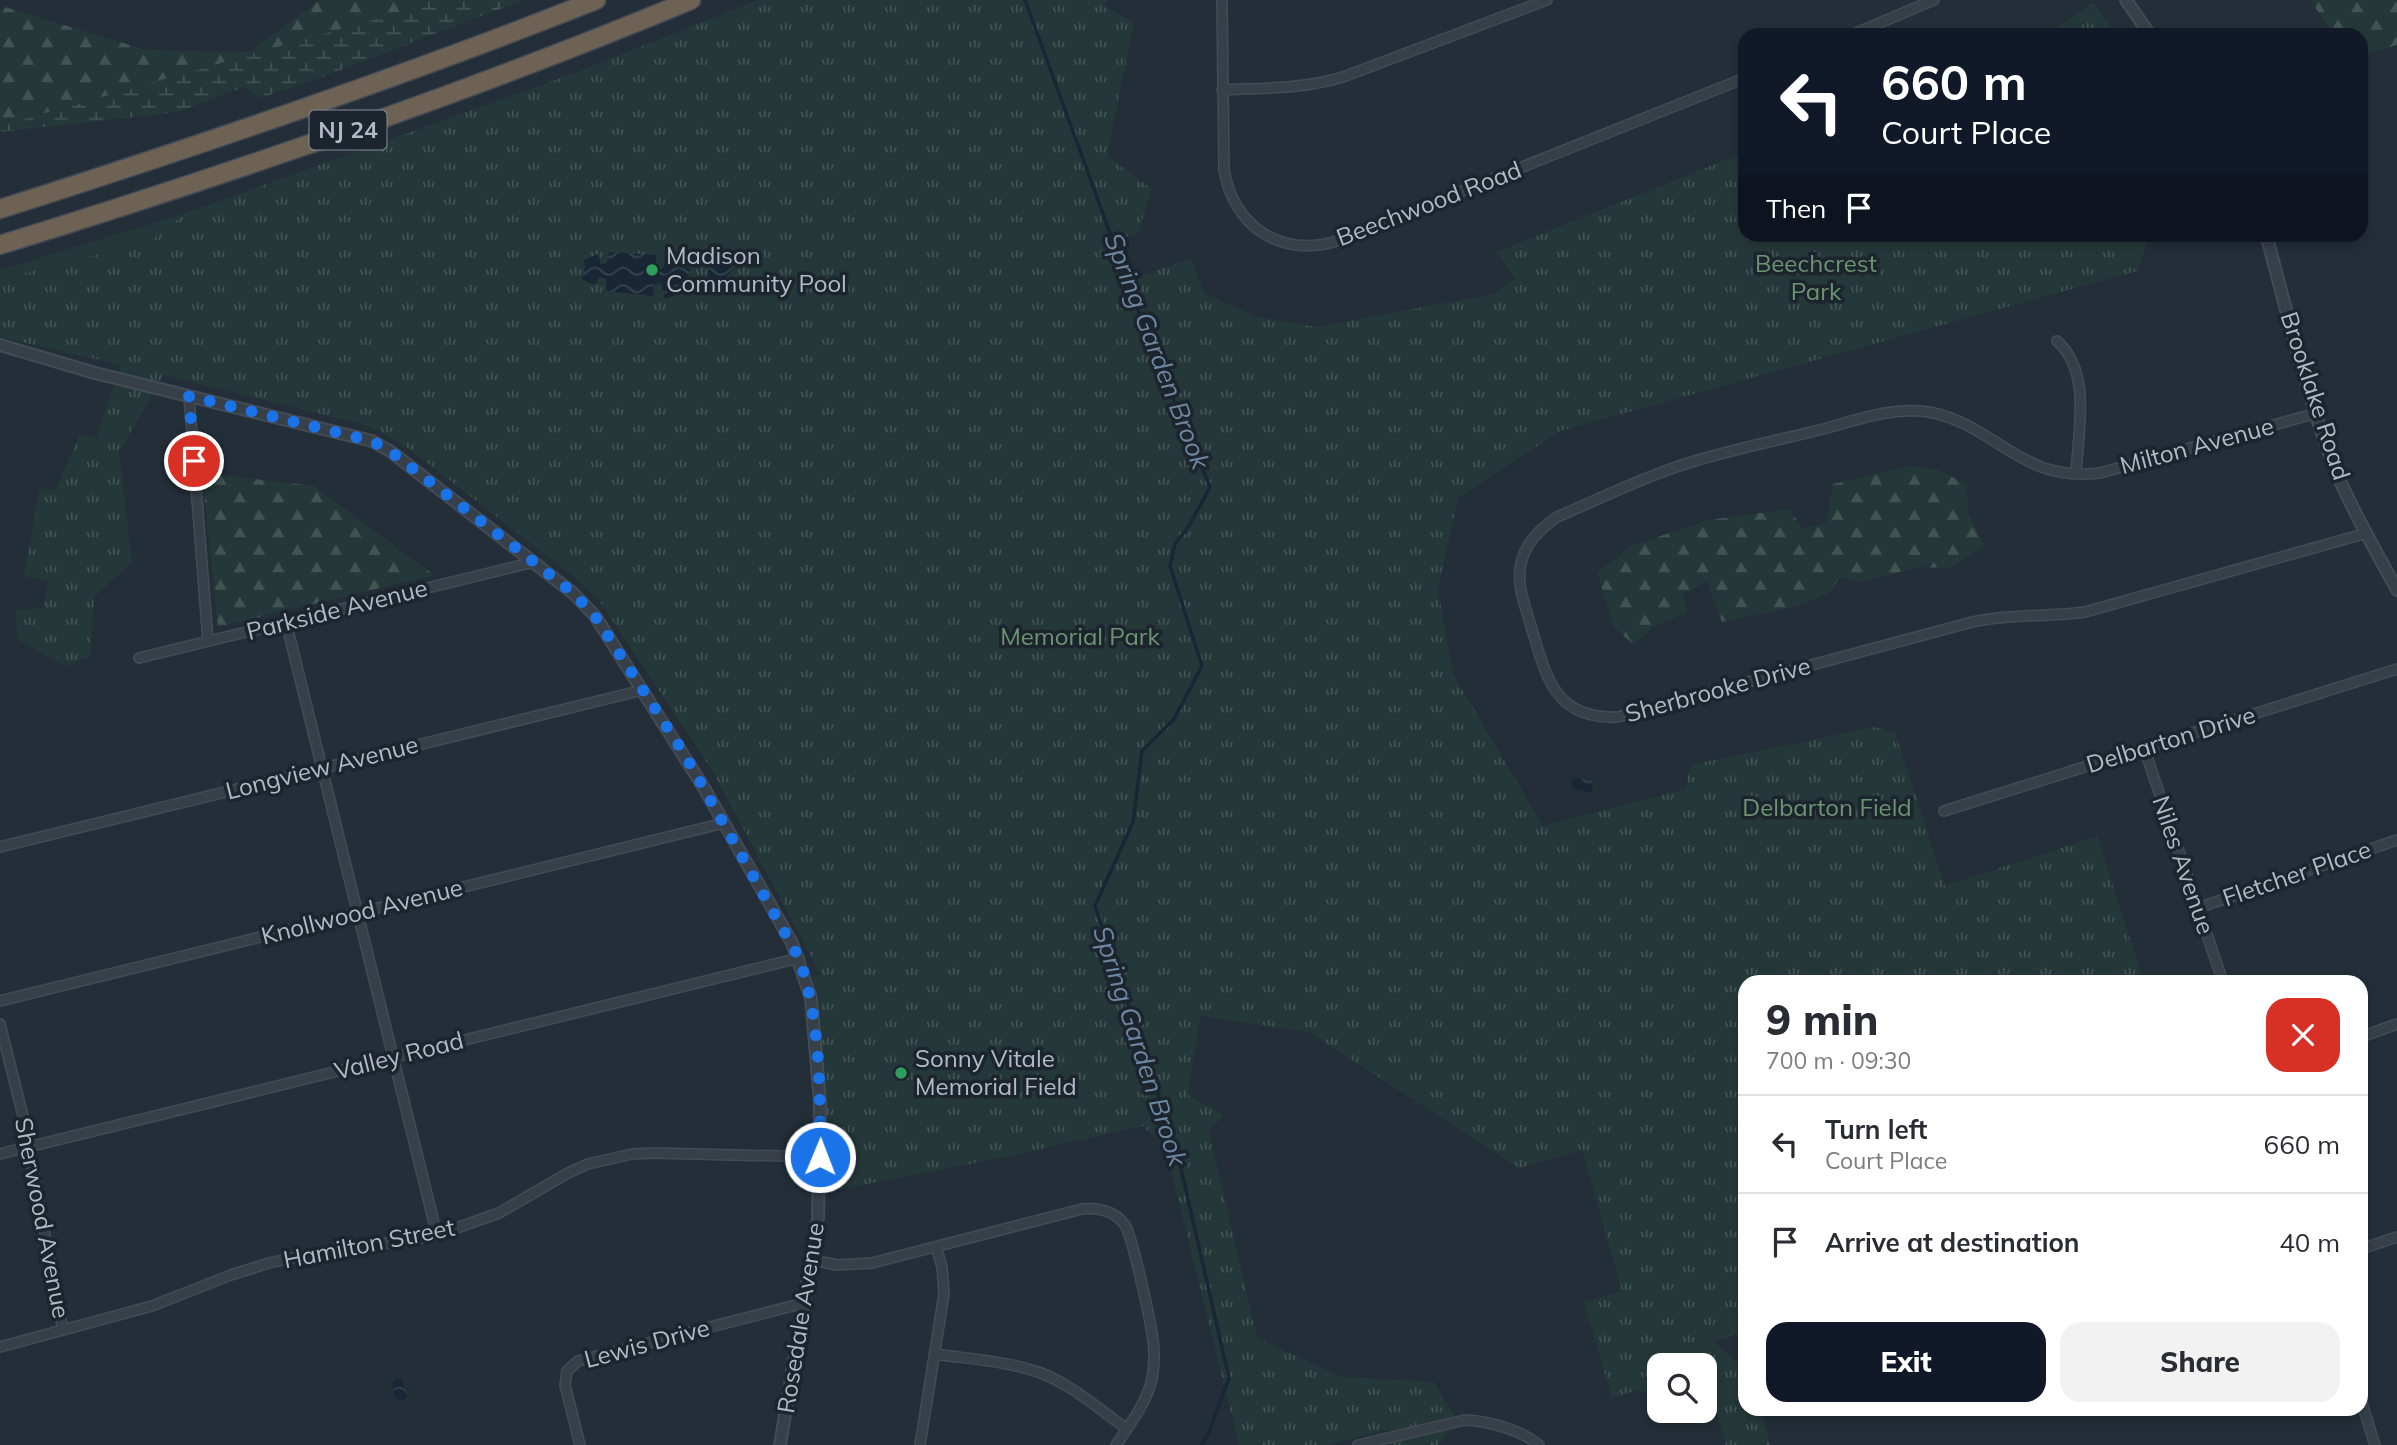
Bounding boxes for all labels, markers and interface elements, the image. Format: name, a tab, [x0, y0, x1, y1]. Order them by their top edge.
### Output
text: 660 m	[1881, 51, 2027, 112]
icon: left	[1766, 56, 1857, 147]
road number: NJ 24	[310, 111, 386, 150]
text: Court Place	[1881, 112, 2051, 152]
street label: Beechwood Road	[1332, 154, 1525, 252]
icon: arrive	[1840, 189, 1878, 227]
text: Then	[1766, 192, 1826, 225]
water label: Spring Garden Brook	[1097, 228, 1218, 474]
place label: Madison Community Pool	[666, 240, 847, 298]
park label: Beechcrest Park	[1755, 248, 1877, 306]
marker: Madison Community Pool	[644, 262, 660, 278]
street label: Brooklake Road	[2275, 308, 2357, 484]
street label: Milton Avenue	[2117, 410, 2277, 480]
pin	[164, 431, 224, 491]
icon: arrive	[175, 442, 213, 480]
street label: Parkside Avenue	[243, 572, 430, 646]
park label: Memorial Park	[1000, 621, 1161, 651]
street label: Sherbrooke Drive	[1622, 650, 1814, 728]
street label: Delbarton Drive	[2083, 699, 2259, 779]
street label: Longview Avenue	[222, 729, 421, 805]
park label: Delbarton Field	[1742, 792, 1912, 822]
street label: Niles Avenue	[2146, 792, 2222, 938]
street label: Fletcher Place	[2219, 834, 2375, 912]
street label: Knollwood Avenue	[258, 871, 466, 951]
water label: Spring Garden Brook	[1086, 921, 1195, 1171]
text: 9 min	[1766, 993, 1879, 1046]
button: close	[2266, 998, 2340, 1072]
street label: Valley Road	[331, 1025, 466, 1086]
place label: Sonny Vitale Memorial Field	[915, 1043, 1077, 1101]
text: 700 m · 09:30	[1766, 1046, 1911, 1075]
marker: Sonny Vitale Memorial Field	[893, 1065, 909, 1081]
text: Turn left	[1825, 1113, 1927, 1146]
street label: Sherwood Avenue	[9, 1115, 77, 1321]
position arrow	[783, 1120, 857, 1194]
icon: left	[1766, 1125, 1804, 1163]
text: 660 m	[2264, 1128, 2340, 1161]
text: Court Place	[1825, 1146, 1947, 1175]
street label: Hamilton Street	[281, 1212, 457, 1274]
street label: Rosedale Avenue	[770, 1220, 830, 1415]
icon: arrive	[1766, 1223, 1804, 1261]
text: Arrive at destination	[1825, 1226, 2080, 1259]
text: 40 m	[2279, 1226, 2340, 1259]
street label: Lewis Drive	[581, 1312, 713, 1374]
button: Exit	[1766, 1322, 2046, 1402]
button: Share	[2060, 1322, 2340, 1402]
map controls	[1647, 1353, 1717, 1423]
button: search	[1647, 1353, 1717, 1423]

